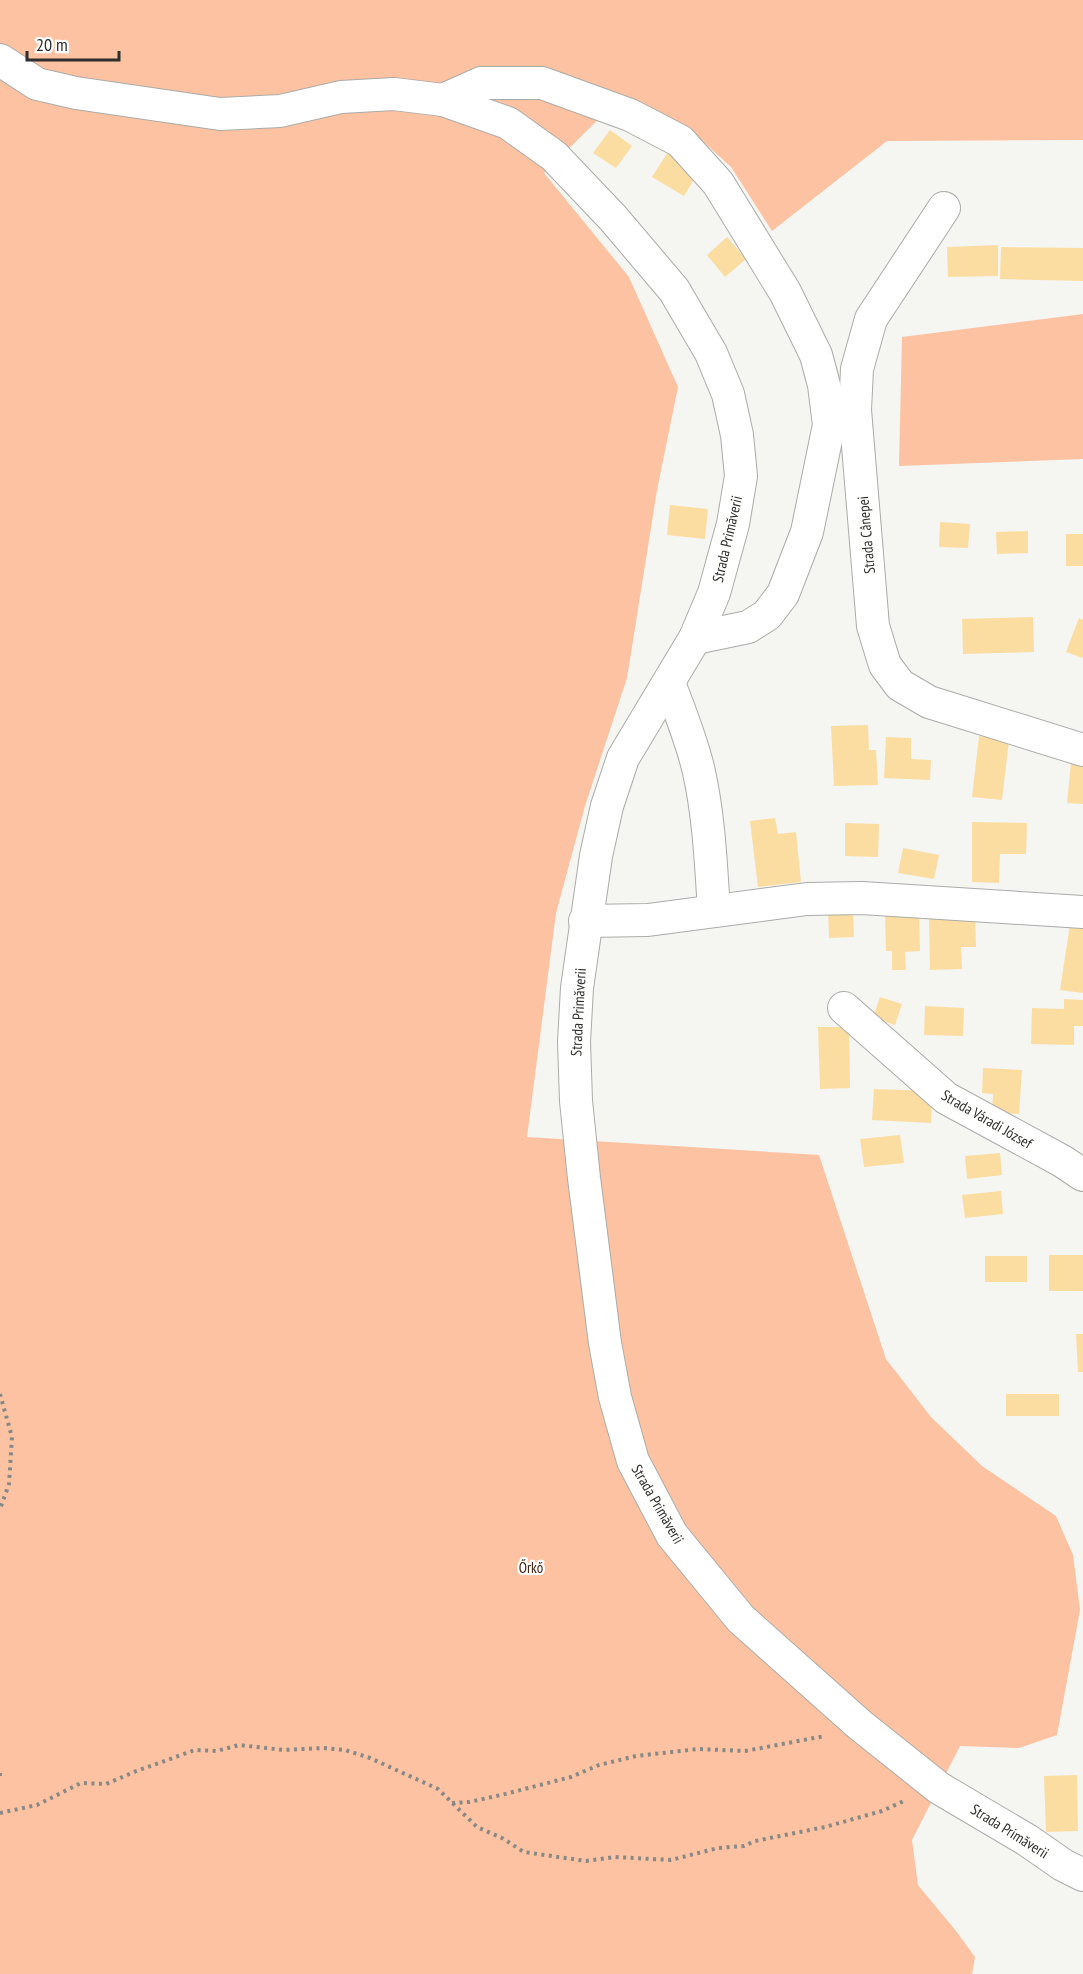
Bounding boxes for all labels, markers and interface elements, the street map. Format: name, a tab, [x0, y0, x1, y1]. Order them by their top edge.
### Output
scale bar	[27, 24, 118, 62]
text: 20 m	[36, 33, 68, 56]
street label: Strada Primăverii	[708, 494, 746, 584]
street label: Strada Cânepei	[853, 495, 879, 575]
street label: Strada Primăverii	[566, 967, 590, 1057]
street label: Strada Váradi József	[938, 1085, 1037, 1153]
street label: Strada Primăverii	[628, 1461, 688, 1547]
park label: Őrkő	[519, 1558, 543, 1577]
street label: Strada Primăverii	[967, 1800, 1053, 1862]

